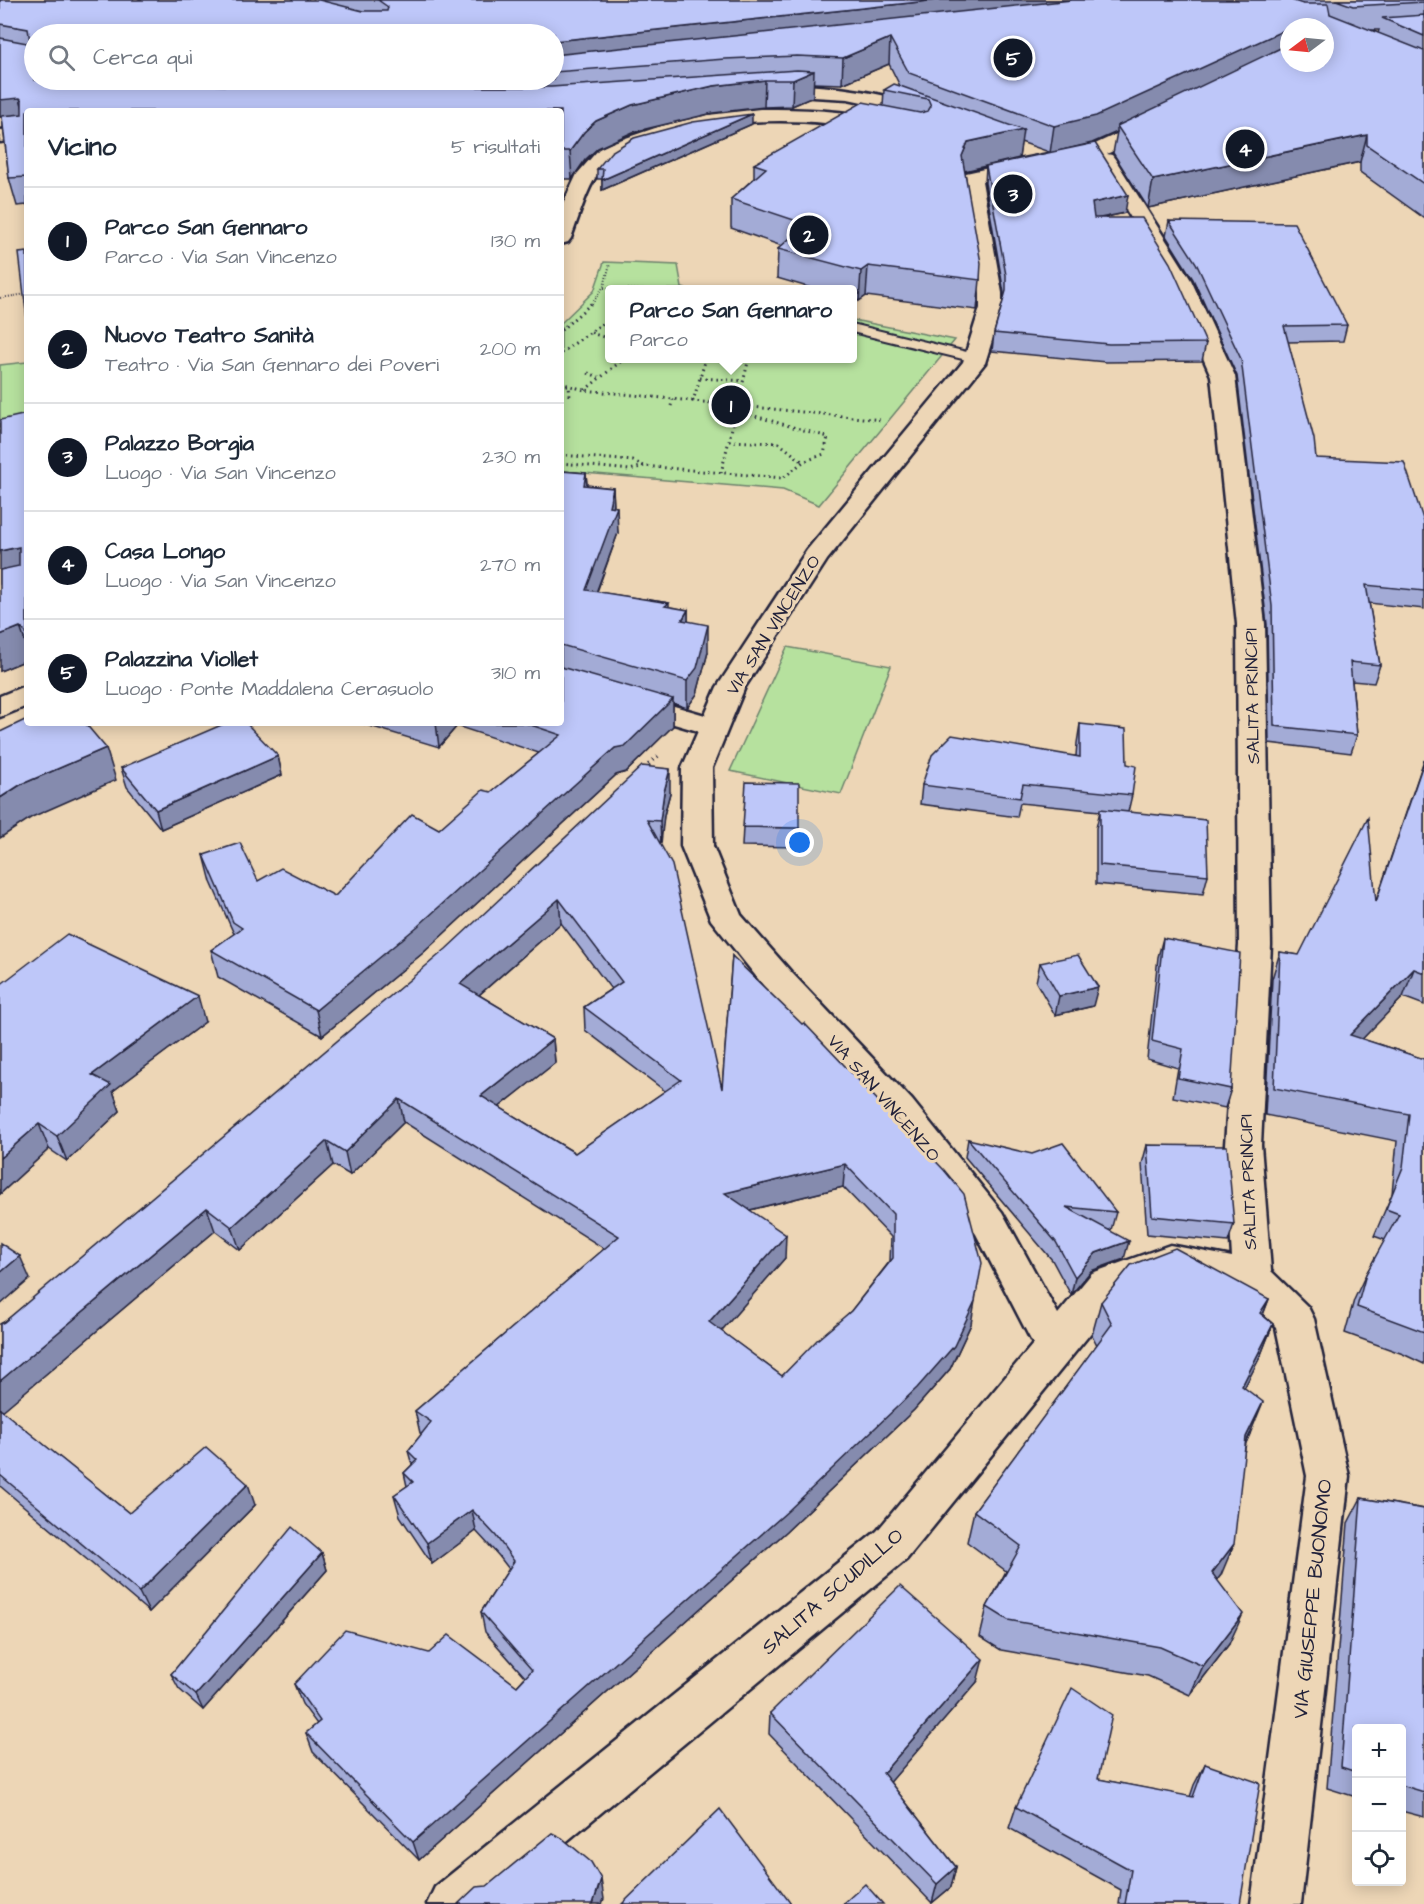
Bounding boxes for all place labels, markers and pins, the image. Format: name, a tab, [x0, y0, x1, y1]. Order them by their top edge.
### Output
pin: 5	[994, 36, 1032, 80]
pin: 4	[1226, 126, 1264, 172]
pin: 3	[994, 172, 1032, 216]
pin: 2	[790, 212, 828, 258]
pin: 1	[712, 382, 750, 428]

